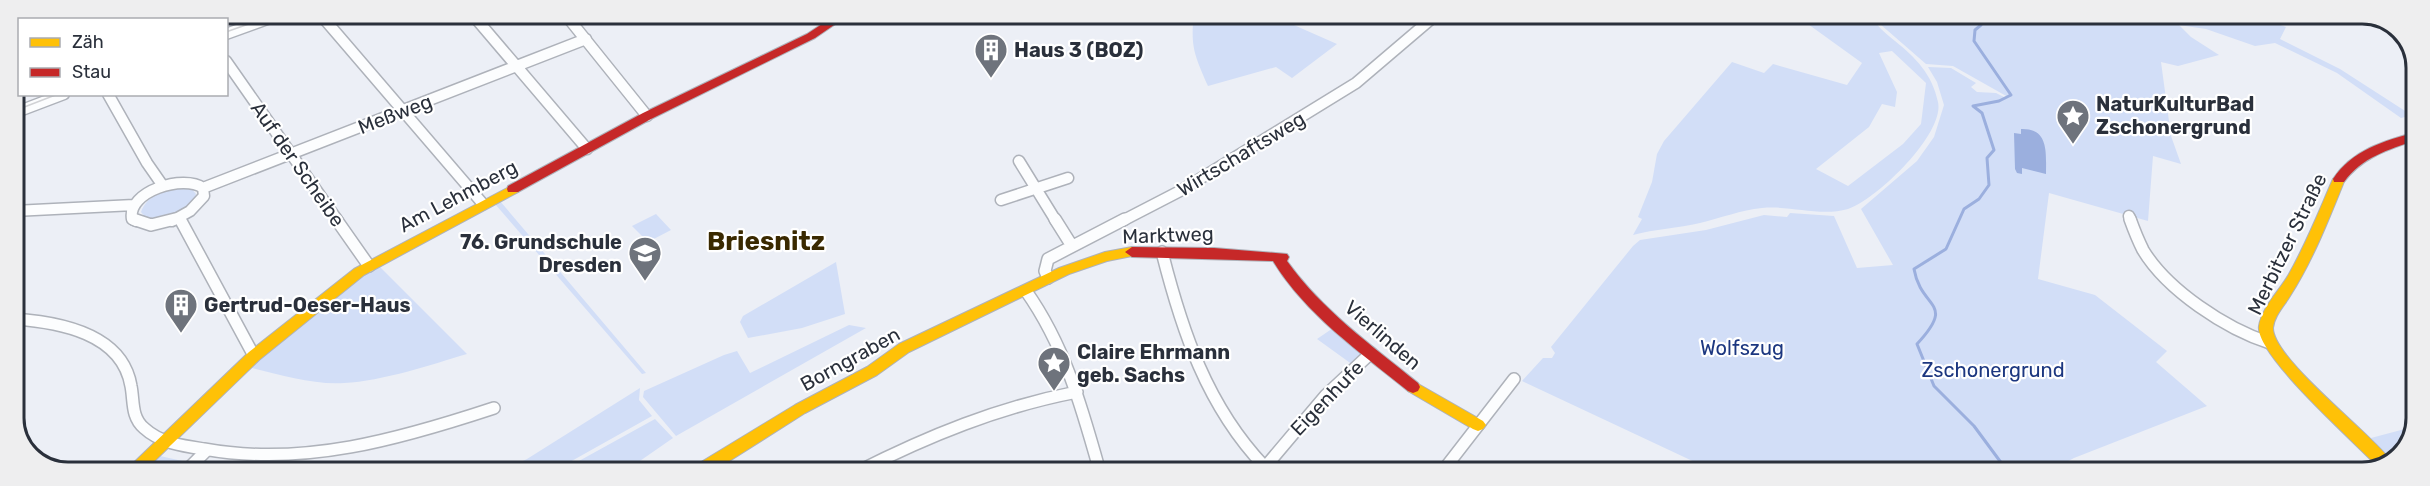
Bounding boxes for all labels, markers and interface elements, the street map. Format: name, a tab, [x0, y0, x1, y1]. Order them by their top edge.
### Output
legend	[18, 18, 228, 96]
text: Zäh	[72, 31, 104, 53]
building icon: Haus 3 (BOZ)	[973, 32, 1009, 79]
place label: Haus 3 (BOZ)	[1014, 38, 1143, 62]
text: Stau	[72, 61, 111, 83]
street label: Meßweg	[355, 89, 435, 139]
place label: NaturKulturBad Zschonergrund	[2096, 92, 2254, 139]
street label: Auf der Scheibe	[246, 97, 350, 231]
place icon: NaturKulturBad Zschonergrund	[2055, 98, 2091, 145]
street label: Wirtschaftsweg	[1173, 106, 1309, 202]
street label: Am Lehmberg	[395, 155, 521, 237]
street label: Merbitzer Straße	[2242, 169, 2332, 319]
street label: Marktweg	[1122, 221, 1214, 249]
district label: Briesnitz	[707, 226, 825, 257]
place label: 76. Grundschule Dresden	[460, 230, 622, 277]
school or university icon: 76. Grundschule Dresden	[627, 235, 663, 282]
building icon: Gertrud-Oeser-Haus	[163, 287, 199, 334]
place label: Gertrud-Oeser-Haus	[204, 293, 411, 317]
street label: Vierlinden	[1340, 295, 1426, 375]
street label: Borngraben	[796, 322, 904, 396]
park label: Wolfszug	[1700, 336, 1784, 360]
place label: Claire Ehrmann geb. Sachs	[1077, 340, 1230, 387]
place icon: Claire Ehrmann geb. Sachs	[1036, 345, 1072, 392]
street label: Eigenhufe	[1285, 355, 1369, 441]
park label: Zschonergrund	[1921, 358, 2065, 382]

